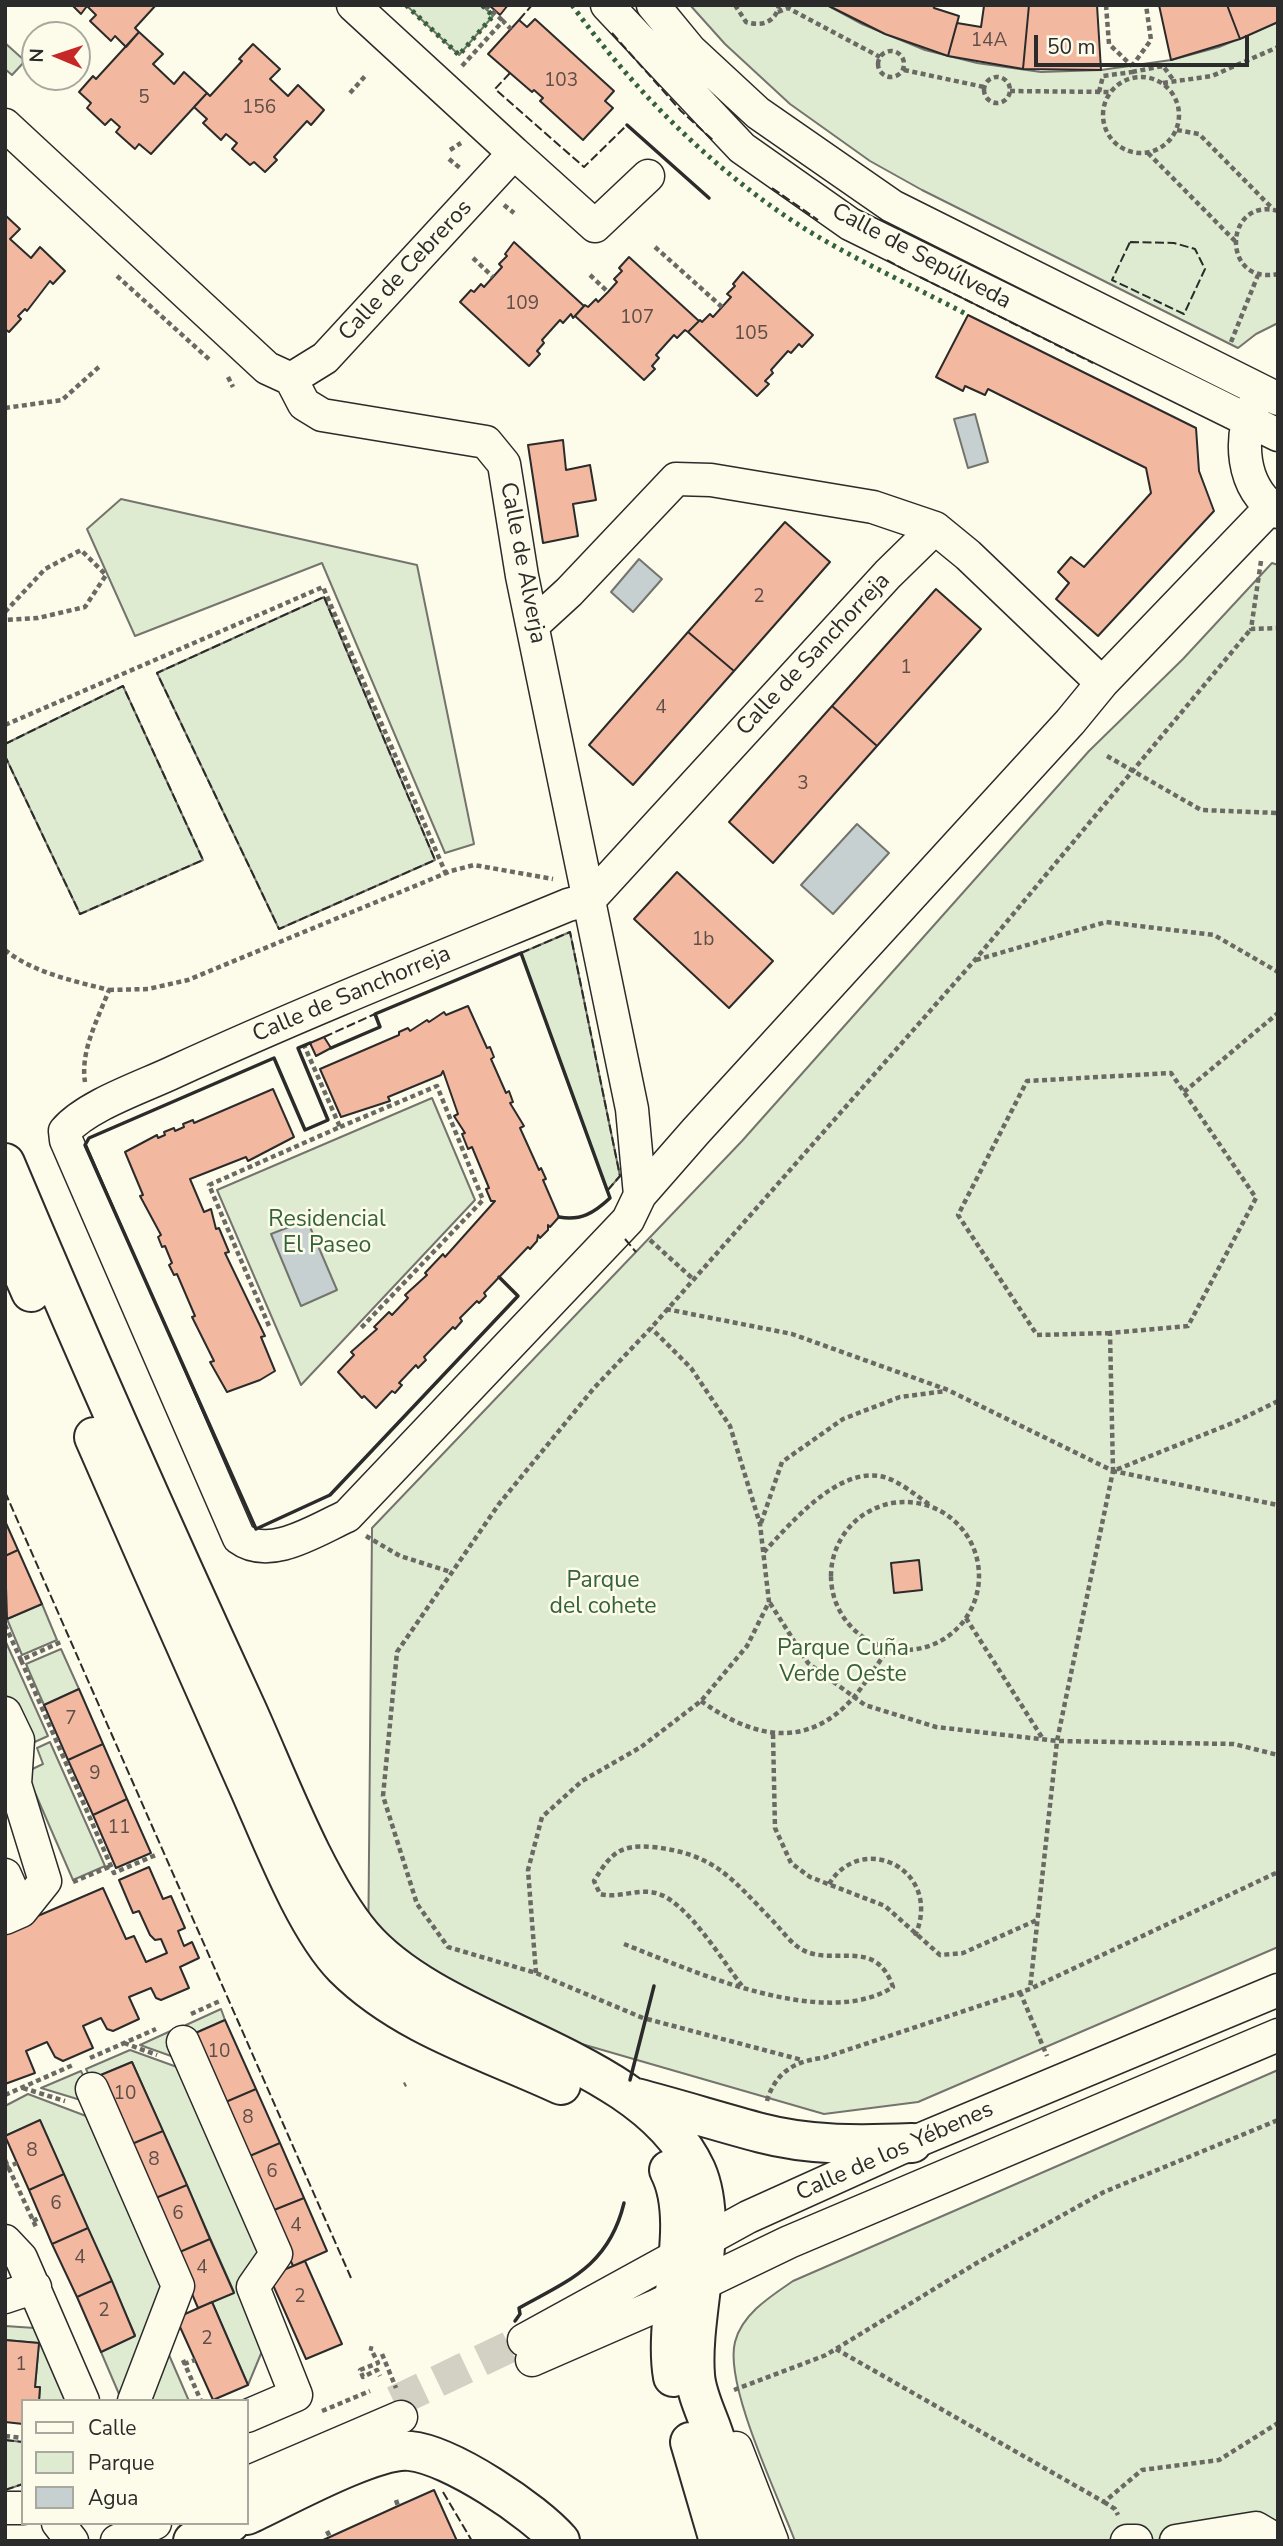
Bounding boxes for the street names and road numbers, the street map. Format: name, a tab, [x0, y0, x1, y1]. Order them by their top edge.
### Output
street label: Calle de Cebreros	[333, 195, 479, 347]
street label: Calle de Sepúlveda	[827, 198, 1015, 316]
street label: Calle de Alverja	[493, 480, 551, 646]
street label: Calle de Sanchorreja	[731, 568, 897, 742]
street label: Calle de Sanchorreja	[249, 941, 455, 1049]
street label: Calle de los Yébenes	[792, 2096, 998, 2208]

